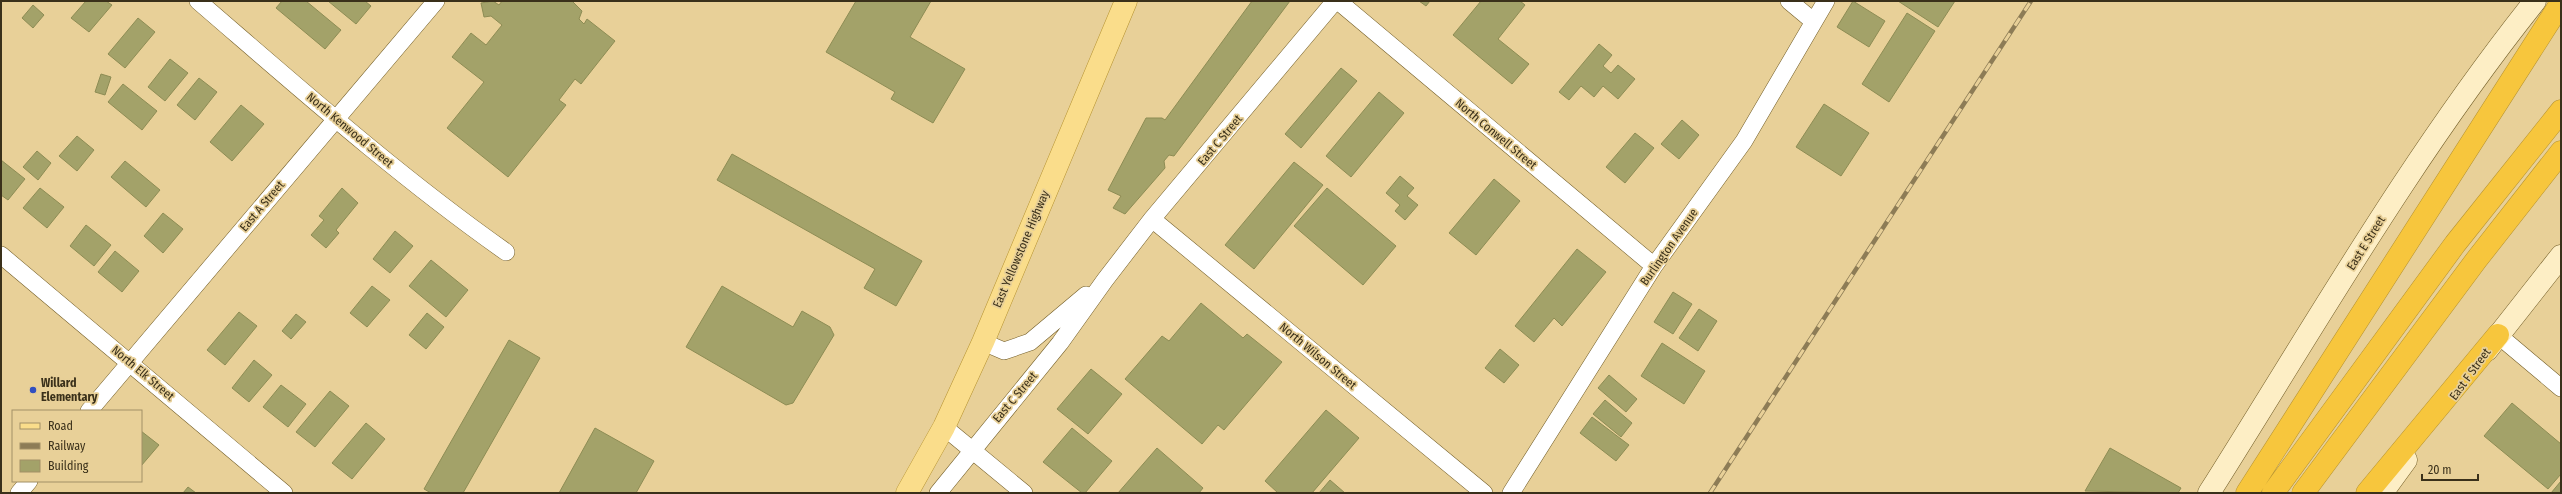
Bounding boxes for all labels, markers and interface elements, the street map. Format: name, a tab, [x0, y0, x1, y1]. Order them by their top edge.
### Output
street label: North Kenwood Street	[304, 90, 396, 170]
street label: North Conwell Street	[1453, 96, 1540, 172]
street label: East C Street	[1195, 112, 1245, 168]
street label: East A Street	[237, 178, 287, 234]
street label: East Yellowstone Highway	[990, 188, 1052, 310]
street label: Burlington Avenue	[1637, 206, 1701, 288]
street label: East E Street	[2344, 213, 2388, 273]
street label: North Wilson Street	[1277, 320, 1359, 392]
street label: North Elk Street	[109, 343, 177, 403]
street label: East F Street	[2446, 345, 2494, 403]
street label: East C Street	[990, 369, 1040, 425]
place label: Willard Elementary	[41, 376, 98, 404]
marker: Willard Elementary	[28, 385, 38, 395]
legend	[12, 410, 142, 482]
text: Road	[48, 419, 73, 433]
text: Railway	[48, 439, 86, 453]
scale bar	[2422, 456, 2478, 482]
text: Building	[48, 459, 89, 473]
text: 20 m	[2428, 463, 2452, 477]

